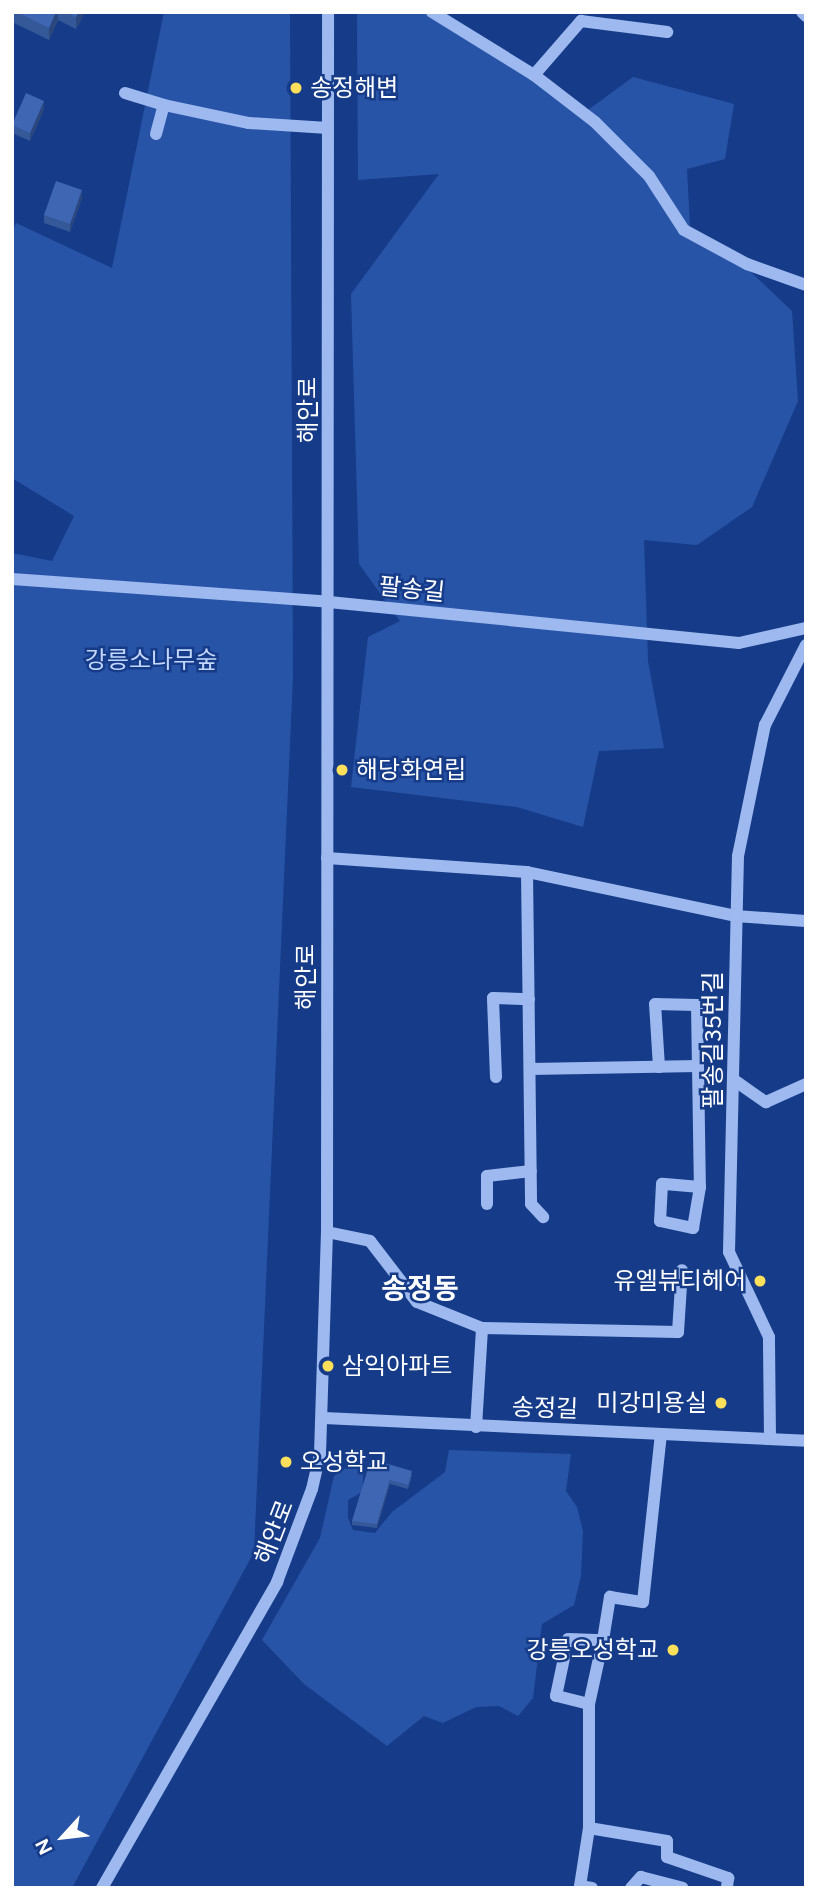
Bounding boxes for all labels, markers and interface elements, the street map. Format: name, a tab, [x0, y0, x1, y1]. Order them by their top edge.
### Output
place label: 송정해변	[310, 74, 398, 102]
marker: 송정해변	[288, 80, 304, 96]
street label: 해안로	[294, 377, 322, 443]
street label: 팔송길	[378, 571, 446, 607]
park label: 강릉소나무숲	[85, 646, 217, 674]
place label: 해당화연립	[356, 756, 466, 784]
marker: 해당화연립	[334, 762, 350, 778]
street label: 해안로	[292, 944, 320, 1010]
street label: 팔송길35번길	[699, 971, 727, 1109]
place label: 유엘뷰티헤어	[614, 1267, 746, 1295]
district label: 송정동	[381, 1271, 459, 1305]
marker: 유엘뷰티헤어	[752, 1273, 768, 1289]
place label: 삼익아파트	[342, 1352, 452, 1380]
marker: 삼익아파트	[320, 1358, 336, 1374]
place label: 미강미용실	[597, 1389, 707, 1417]
street label: 송정길	[511, 1392, 579, 1424]
marker: 미강미용실	[713, 1395, 729, 1411]
place label: 오성학교	[300, 1448, 388, 1476]
marker: 오성학교	[278, 1454, 294, 1470]
street label: 해안로	[249, 1496, 299, 1568]
place label: 강릉오성학교	[527, 1636, 659, 1664]
marker: 강릉오성학교	[665, 1642, 681, 1658]
north arrow	[28, 1802, 98, 1872]
text: N	[30, 1835, 57, 1859]

